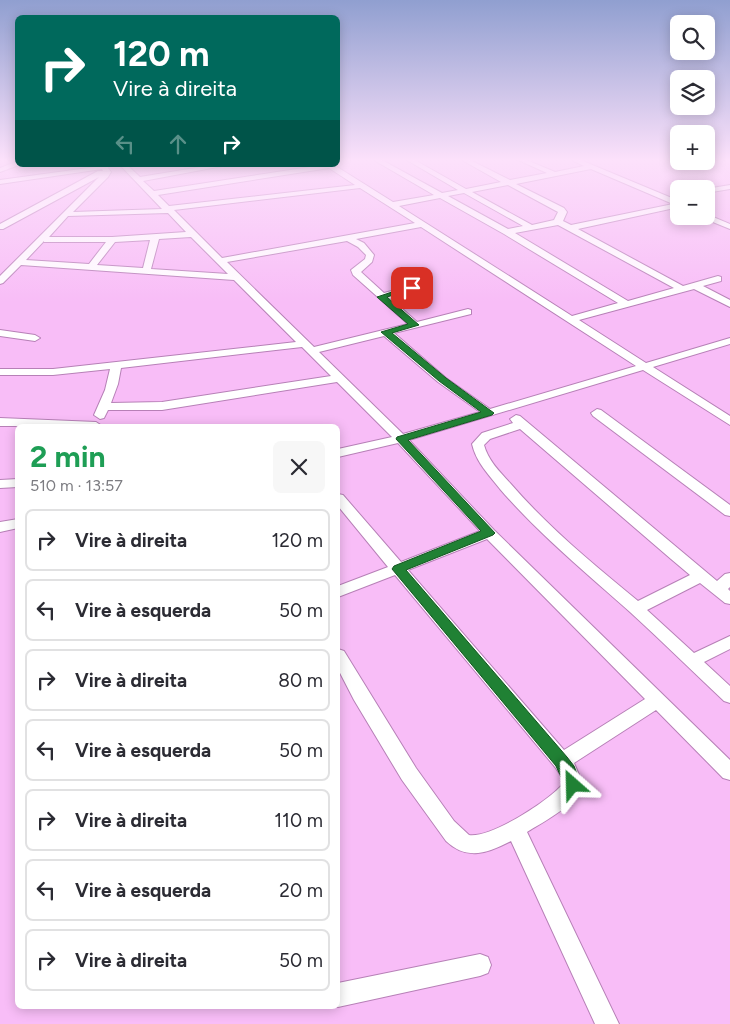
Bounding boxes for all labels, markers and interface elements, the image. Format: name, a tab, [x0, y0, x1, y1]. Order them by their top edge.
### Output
map controls	[670, 15, 715, 225]
button: search	[670, 15, 715, 60]
text: 120 m	[113, 33, 210, 75]
icon: right	[30, 35, 95, 100]
button: layers	[670, 70, 715, 115]
text: Vire à direita	[113, 75, 237, 102]
button: +	[670, 125, 715, 170]
icon: left	[111, 130, 139, 158]
icon: ahead	[164, 130, 192, 158]
icon: right	[217, 130, 245, 158]
button: −	[670, 180, 715, 225]
pin	[391, 267, 433, 309]
icon: arrive	[398, 274, 426, 302]
text: 2 min	[30, 438, 106, 475]
button: close	[273, 441, 325, 493]
text: 510 m · 13:57	[30, 476, 123, 495]
icon: right	[32, 526, 60, 554]
text: Vire à direita	[75, 529, 187, 552]
text: 120 m	[271, 529, 323, 552]
icon: left	[32, 596, 60, 624]
text: Vire à esquerda	[75, 599, 211, 622]
text: 50 m	[279, 599, 323, 622]
icon: right	[32, 666, 60, 694]
text: Vire à direita	[75, 669, 187, 692]
text: 80 m	[278, 669, 323, 692]
icon: left	[32, 736, 60, 764]
text: Vire à esquerda	[75, 739, 211, 762]
text: 50 m	[279, 739, 323, 762]
position arrow	[546, 758, 598, 810]
icon: right	[32, 806, 60, 834]
text: Vire à direita	[75, 809, 187, 832]
text: 110 m	[274, 809, 323, 832]
icon: left	[32, 876, 60, 904]
text: Vire à esquerda	[75, 879, 211, 902]
text: 20 m	[279, 879, 323, 902]
icon: right	[32, 946, 60, 974]
text: Vire à direita	[75, 949, 187, 972]
text: 50 m	[279, 949, 323, 972]

